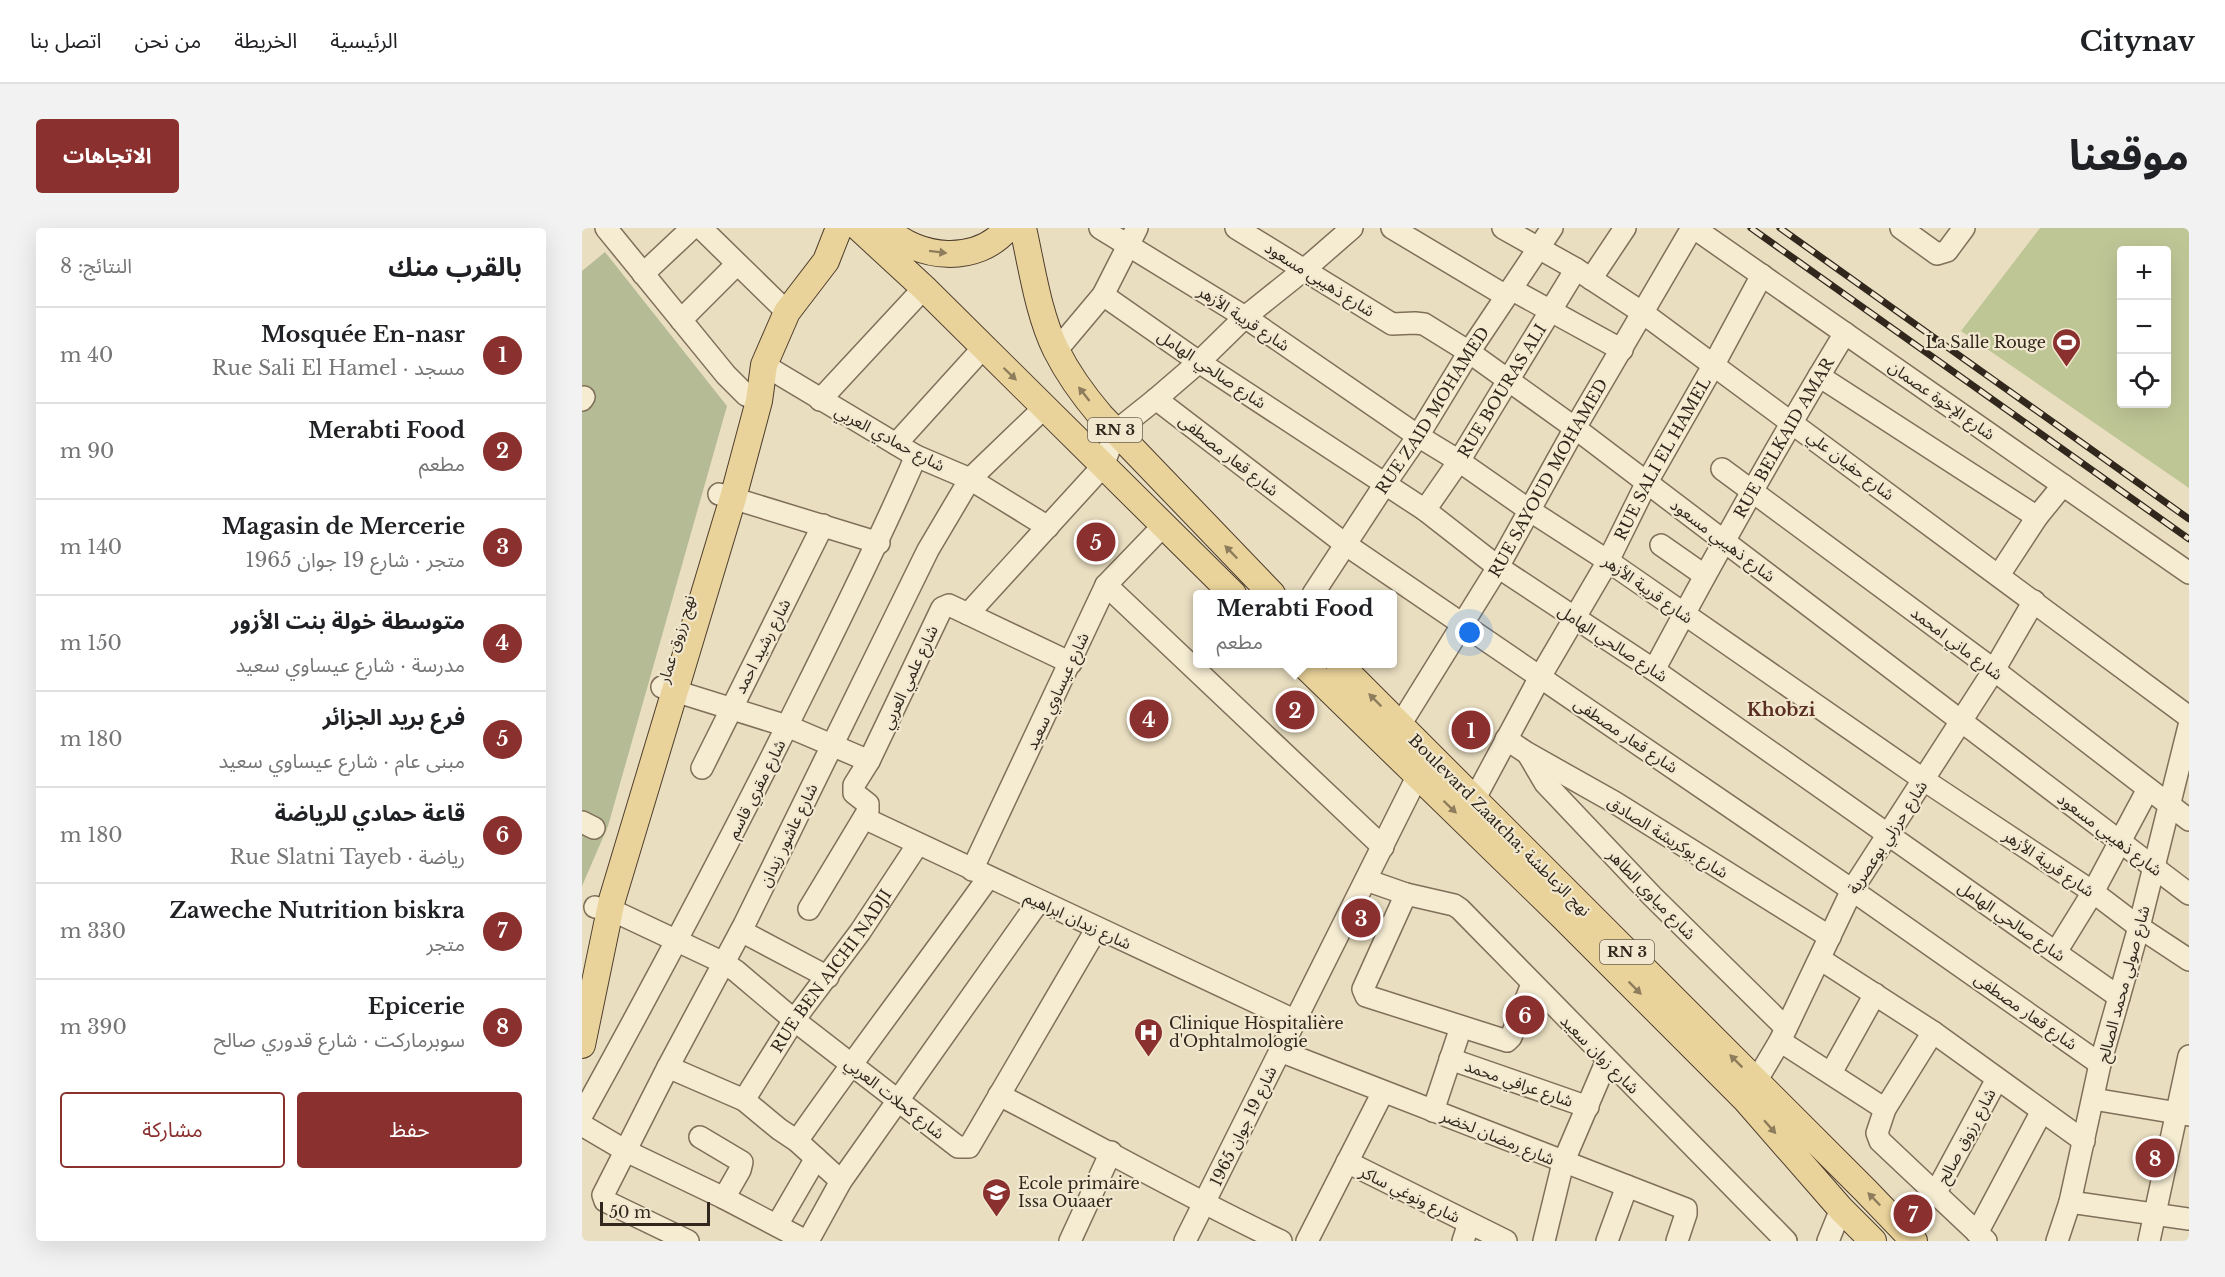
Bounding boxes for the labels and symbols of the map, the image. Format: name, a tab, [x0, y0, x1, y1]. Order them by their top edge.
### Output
street label: شارع ذهيبي مسعود	[1260, 237, 1379, 323]
one-way arrow	[929, 248, 948, 257]
street label: شارع قريبة الأزهر	[1192, 280, 1294, 358]
street label: RUE BOURAS ALI	[1453, 320, 1550, 461]
street label: RUE ZAID MOHAMED	[1371, 323, 1493, 498]
street label: شارع صالحي الهامل	[1152, 325, 1270, 415]
sports icon: La Salle Rouge	[2051, 326, 2083, 368]
place label: La Salle Rouge	[1925, 332, 2046, 352]
street label: RUE BELKAID AMAR	[1729, 353, 1839, 521]
street label: شارع الإخوة عصمان	[1883, 356, 1999, 447]
one-way arrow	[1003, 367, 1018, 381]
street label: RUE SALI EL HAMEL	[1610, 373, 1715, 543]
street label: RUE SAYOUD MOHAMED	[1484, 375, 1612, 581]
one-way arrow	[1078, 387, 1090, 402]
street label: شارع حمادي العربي	[830, 401, 948, 478]
street label: شارع قعار مصطفى	[1173, 410, 1283, 503]
road number: RN 3	[1088, 418, 1142, 442]
street label: شارع حفيان علي	[1802, 426, 1899, 507]
street label: شارع ذهيبي مسعود	[1665, 494, 1779, 588]
pin: 5	[1076, 520, 1116, 564]
one-way arrow	[1225, 546, 1239, 560]
street label: شارع قريبة الأزهر	[1597, 550, 1697, 630]
street label: نهج رزوق عمار	[653, 593, 702, 687]
street label: شارع رشيد احمد	[730, 595, 797, 698]
street label: شارع صالحي الهامل	[1553, 600, 1671, 688]
street label: شارع ماني امحمد	[1905, 602, 2007, 686]
your location	[1455, 618, 1484, 647]
street label: شارع علمي العربي	[876, 622, 945, 733]
street label: شارع عيساوي سعيد	[1021, 629, 1096, 754]
pin: 2	[1276, 688, 1314, 732]
street label: شارع قعار مصطفى	[1569, 693, 1682, 780]
one-way arrow	[1369, 694, 1383, 708]
pin: 4	[1130, 696, 1168, 742]
district label: Khobzi	[1747, 699, 1816, 721]
pin: 1	[1452, 708, 1490, 752]
street label: Boulevard Zaatcha; نهج الزعاطشة	[1403, 730, 1595, 922]
street label: شارع مقري قاسم	[722, 736, 792, 843]
street label: شارع حرزلي بوعصرية	[1843, 777, 1934, 899]
street label: شارع عاشور زيدان	[754, 780, 824, 891]
street label: شارع ذهيبي مسعود	[2052, 788, 2166, 882]
street label: شارع بوكريشة الصادق	[1602, 792, 1732, 885]
one-way arrow	[1443, 800, 1458, 814]
street label: شارع قريبة الأزهر	[1997, 825, 2098, 903]
street label: شارع مياوي الطاهر	[1601, 844, 1700, 946]
street label: شارع صالحي الهامل	[1953, 877, 2070, 968]
street label: RUE BEN AICHI NADJI	[766, 885, 896, 1056]
street label: شارع زيدان ابراهيم	[1020, 886, 1135, 956]
pin: 3	[1342, 896, 1380, 940]
street label: شارع صولي محمد الصالح	[2092, 903, 2156, 1065]
road number: RN 3	[1600, 940, 1654, 964]
street label: شارع قعار مصطفى	[1969, 968, 2081, 1056]
one-way arrow	[1627, 980, 1641, 994]
pin: 6	[1506, 992, 1544, 1038]
street label: شارع زوان سعيد	[1554, 1010, 1644, 1100]
place label: Clinique Hospitalière d'Ophtalmologie	[1169, 1013, 1344, 1051]
hospital icon: Clinique Hospitalière d'Ophtalmologie	[1132, 1016, 1164, 1058]
street label: شارع كحلات العربي	[839, 1053, 949, 1145]
one-way arrow	[1730, 1054, 1744, 1068]
street label: شارع عرافي محمد	[1461, 1055, 1576, 1114]
street label: شارع 19 جوان 1965	[1205, 1063, 1283, 1191]
street label: شارع رزوق صالح	[1932, 1085, 2002, 1189]
street label: شارع رمضان لخضر	[1436, 1105, 1558, 1172]
one-way arrow	[1764, 1119, 1777, 1135]
pin: 8	[2136, 1136, 2174, 1180]
street label: شارع ونوغي ساكر	[1354, 1161, 1464, 1230]
place label: Ecole primaire Issa Ouaaer	[1018, 1173, 1140, 1211]
school or university icon: Ecole primaire Issa Ouaaer	[981, 1176, 1013, 1218]
one-way arrow	[1867, 1191, 1881, 1206]
pin: 7	[1894, 1192, 1932, 1236]
scale bar	[600, 1199, 710, 1226]

